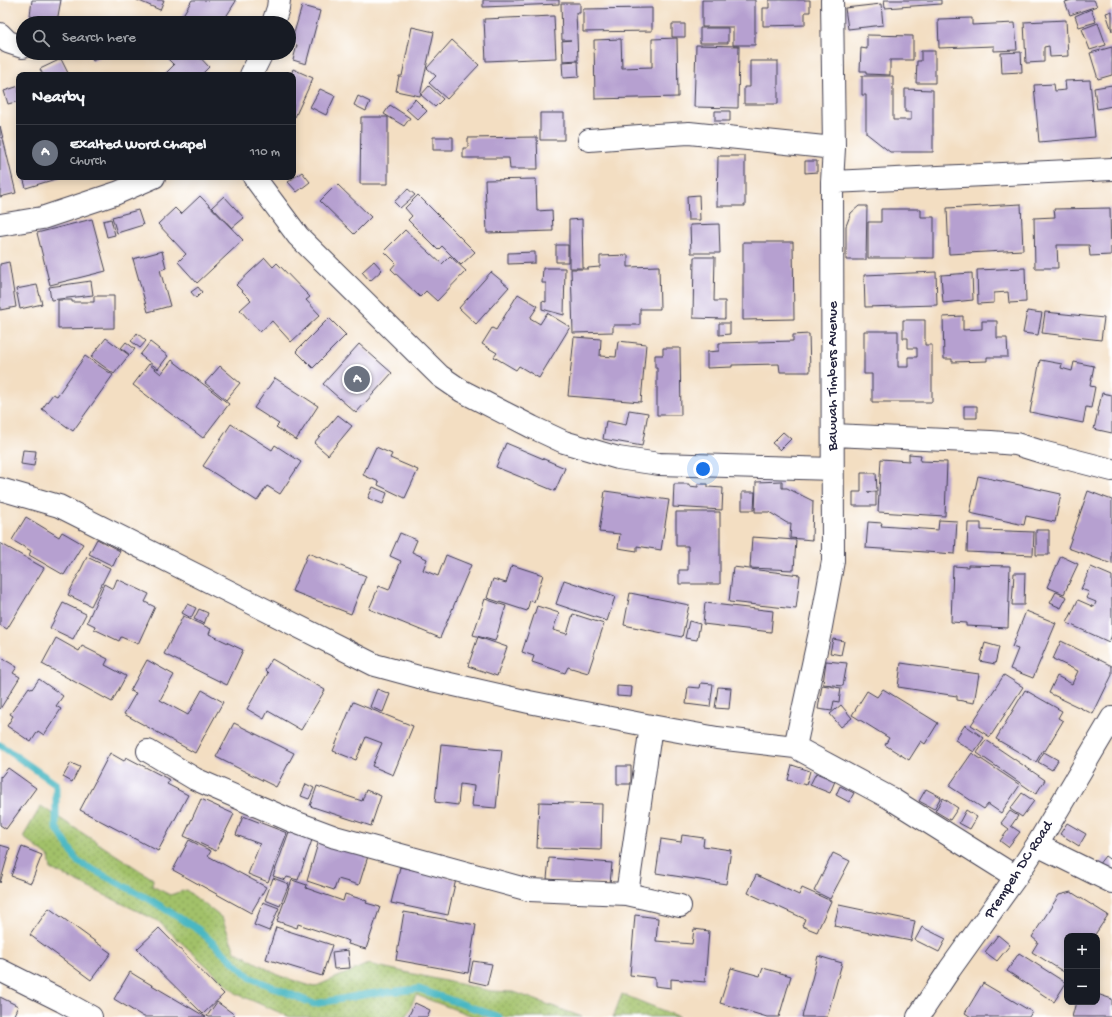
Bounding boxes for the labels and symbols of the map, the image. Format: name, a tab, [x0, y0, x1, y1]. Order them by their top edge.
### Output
street label: Bawuah Timbers Avenue	[824, 301, 842, 452]
pin: A	[344, 364, 370, 394]
your location	[693, 459, 713, 479]
street label: Prempeh DC Road	[980, 817, 1058, 923]

